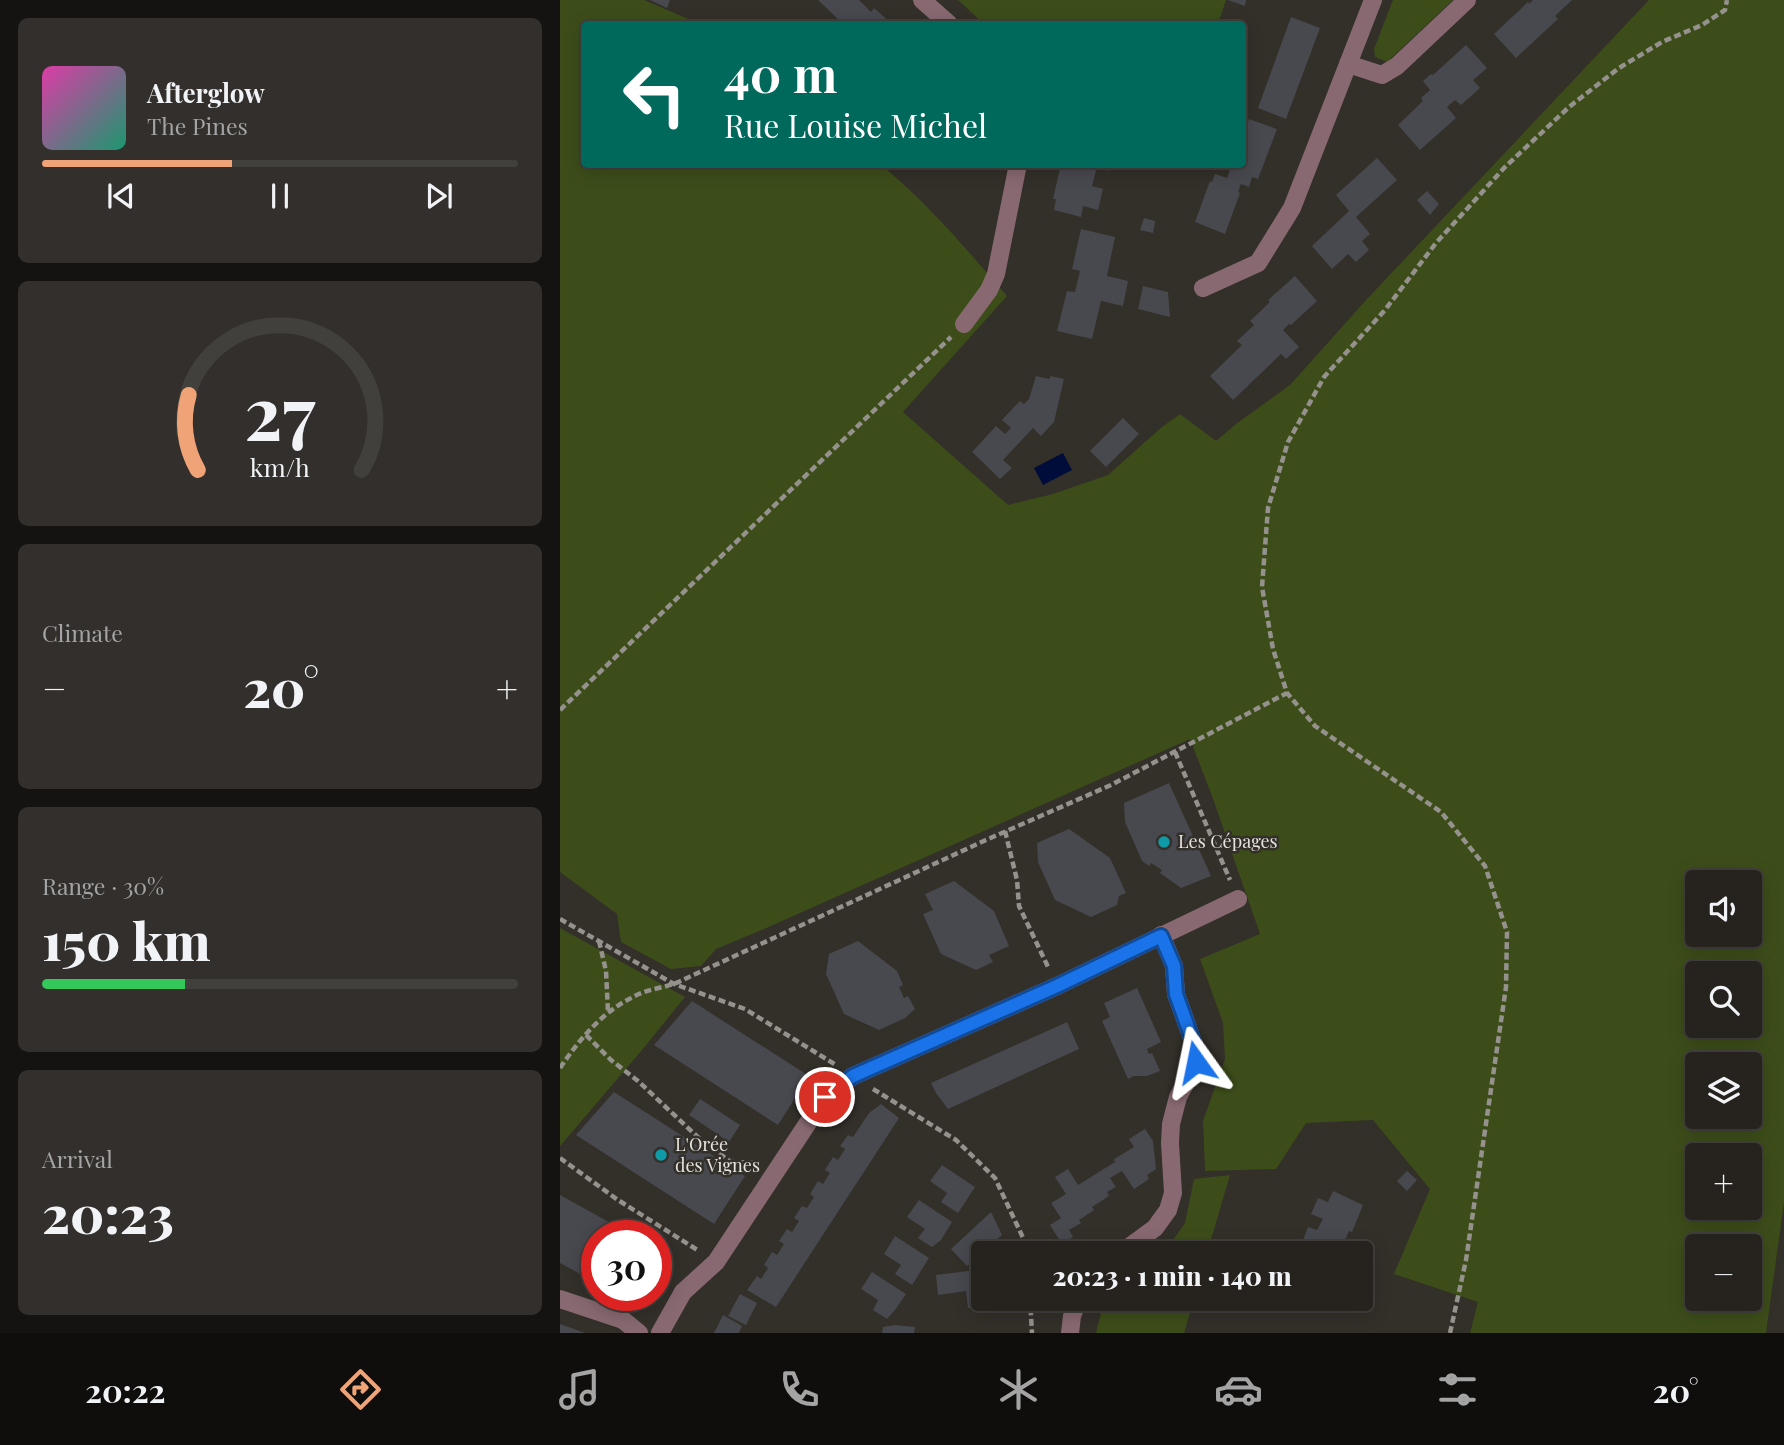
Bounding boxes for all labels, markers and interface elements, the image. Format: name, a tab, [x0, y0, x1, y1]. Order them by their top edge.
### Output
text: 40 m	[724, 40, 837, 105]
icon: left	[609, 49, 700, 140]
text: Afterglow	[147, 75, 265, 110]
text: Rue Louise Michel	[724, 103, 987, 146]
text: The Pines	[147, 110, 248, 141]
icon: previous	[102, 177, 140, 215]
icon: pause	[261, 177, 299, 215]
icon: next	[420, 177, 458, 215]
text: 27	[244, 361, 316, 458]
text: km/h	[250, 449, 310, 482]
text: Climate	[42, 617, 123, 648]
text: 20°	[243, 652, 319, 721]
text: −	[42, 662, 67, 713]
text: +	[496, 662, 518, 713]
place label: Les Cépages	[1178, 829, 1278, 853]
marker: Les Cépages	[1156, 834, 1172, 850]
text: Range · 30%	[42, 870, 164, 901]
map controls	[1685, 870, 1762, 1311]
button: sound	[1685, 870, 1762, 947]
text: 150 km	[42, 905, 210, 974]
button: search	[1685, 961, 1762, 1038]
position arrow	[1159, 1025, 1233, 1099]
button: layers	[1685, 1052, 1762, 1129]
pin	[795, 1067, 855, 1127]
icon: arrive	[806, 1078, 844, 1116]
place label: L'Orée des Vignes	[675, 1132, 760, 1177]
text: Arrival	[42, 1143, 113, 1174]
button: +	[1685, 1143, 1762, 1220]
marker: L'Orée des Vignes	[653, 1147, 669, 1163]
text: 20:23	[42, 1178, 174, 1247]
speed limit sign: 30	[581, 1220, 672, 1311]
button: −	[1685, 1234, 1762, 1311]
text: 20:23 · 1 min · 140 m	[1052, 1258, 1292, 1293]
icon: directions	[336, 1365, 385, 1414]
icon: music	[555, 1365, 604, 1414]
icon: phone	[775, 1365, 824, 1414]
icon: climate	[994, 1365, 1043, 1414]
icon: car	[1214, 1365, 1263, 1414]
icon: filters	[1433, 1365, 1482, 1414]
text: 20:22	[85, 1368, 165, 1411]
text: 20°	[1653, 1368, 1699, 1411]

